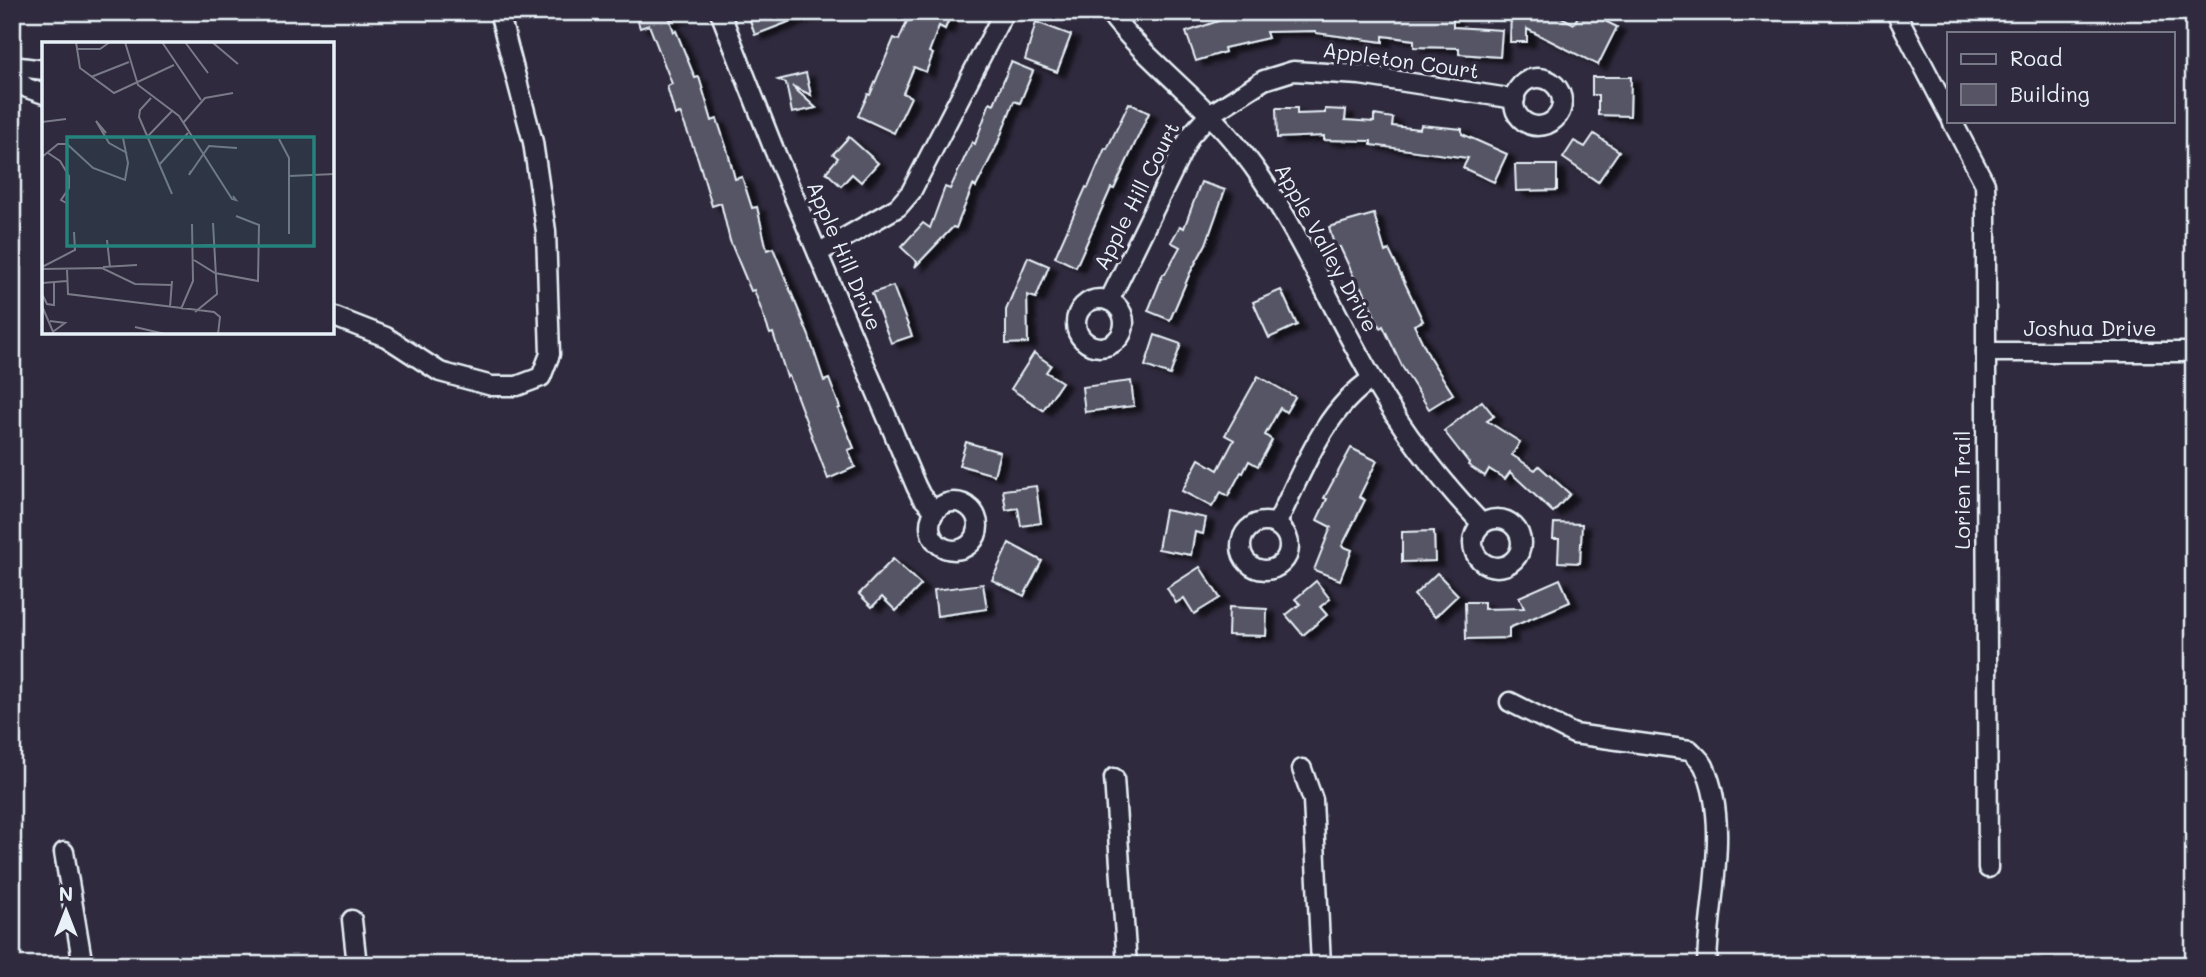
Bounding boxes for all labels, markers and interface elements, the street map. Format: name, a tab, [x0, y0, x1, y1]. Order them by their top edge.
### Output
legend	[1947, 32, 2174, 122]
street label: Appleton Court	[1321, 35, 1481, 84]
inset map	[42, 42, 334, 334]
text: Road	[2010, 44, 2062, 71]
text: Building	[2010, 80, 2090, 107]
street label: Apple Hill Court	[1087, 117, 1185, 274]
street label: Apple Valley Drive	[1270, 158, 1385, 336]
street label: Apple Hill Drive	[802, 177, 889, 334]
street label: Joshua Drive	[2024, 314, 2156, 341]
street label: Lorien Trail	[1948, 431, 1975, 549]
north arrow	[32, 876, 102, 946]
text: N	[59, 881, 73, 906]

